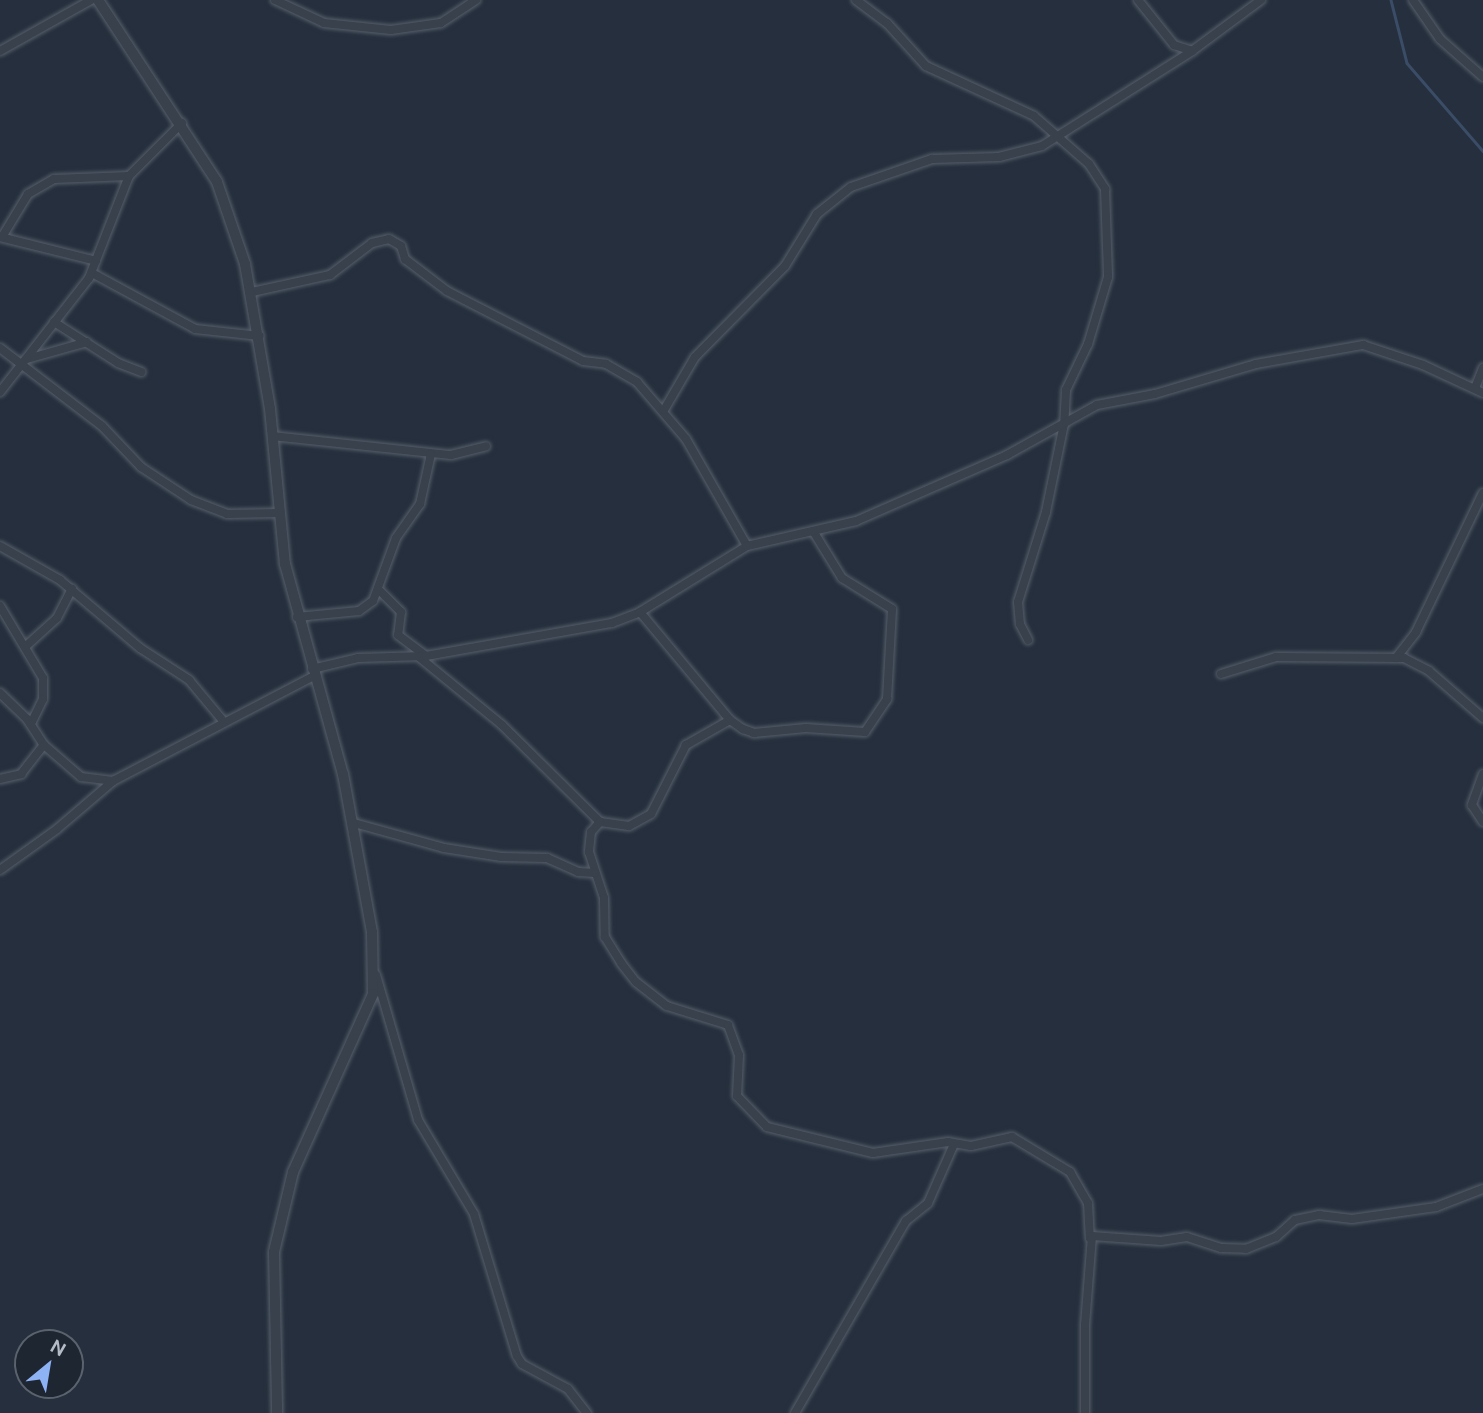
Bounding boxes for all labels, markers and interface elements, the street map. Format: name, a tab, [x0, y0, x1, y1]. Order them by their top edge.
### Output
north arrow	[14, 1329, 84, 1399]
text: N	[47, 1334, 70, 1361]

